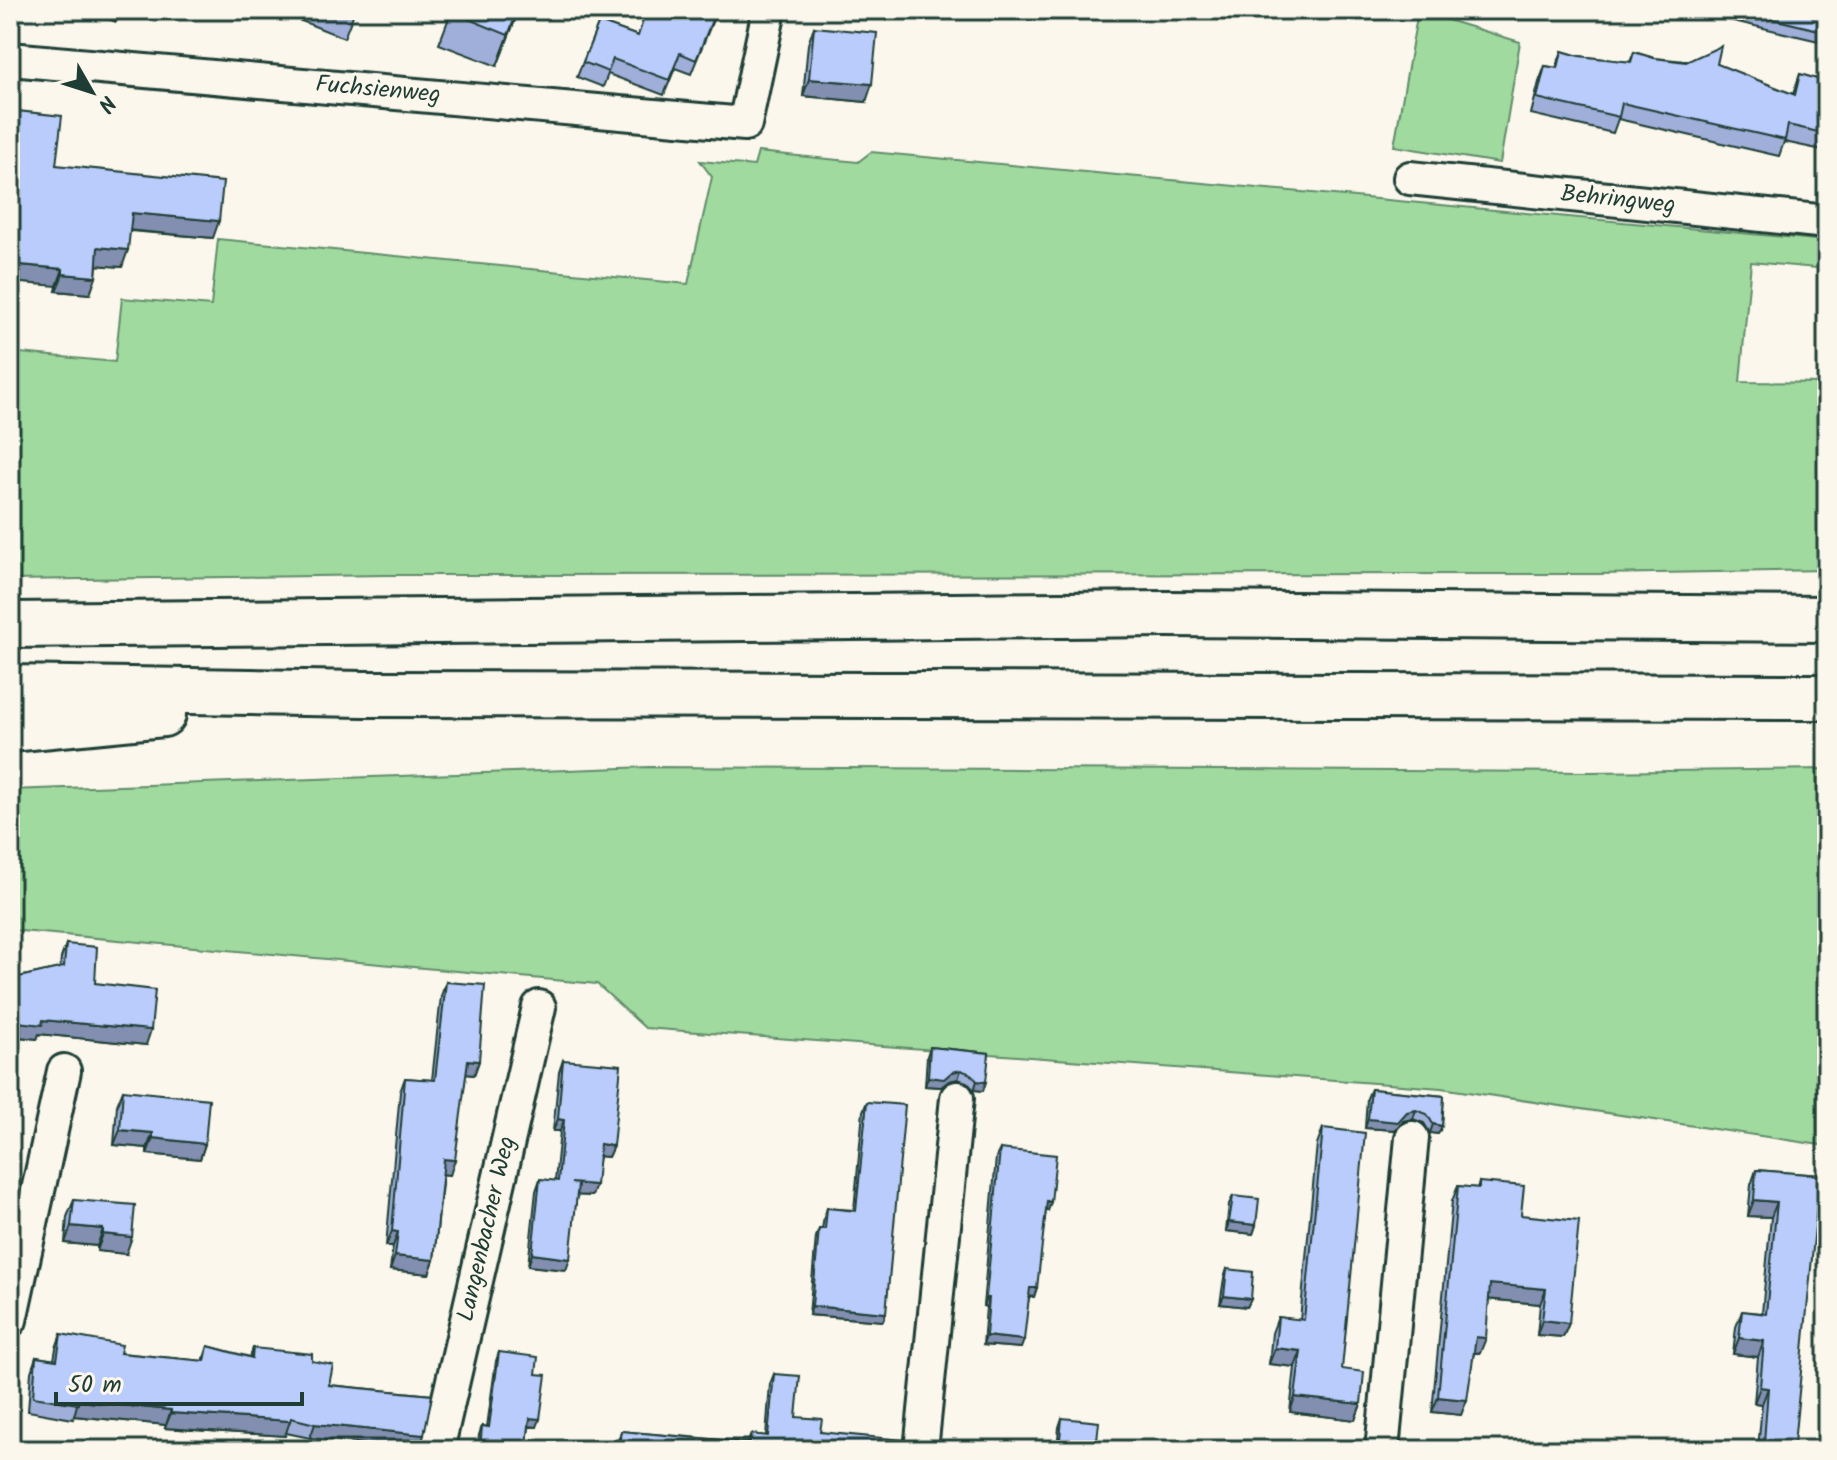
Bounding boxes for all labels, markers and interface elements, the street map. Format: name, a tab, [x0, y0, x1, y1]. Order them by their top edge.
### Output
north arrow	[52, 52, 132, 132]
street label: Fuchsienweg	[314, 65, 442, 115]
text: N	[88, 87, 124, 120]
street label: Behringweg	[1559, 175, 1677, 225]
street label: Langenbacher Weg	[447, 1133, 527, 1325]
scale bar	[56, 1356, 302, 1406]
text: 50 m	[68, 1366, 122, 1405]

